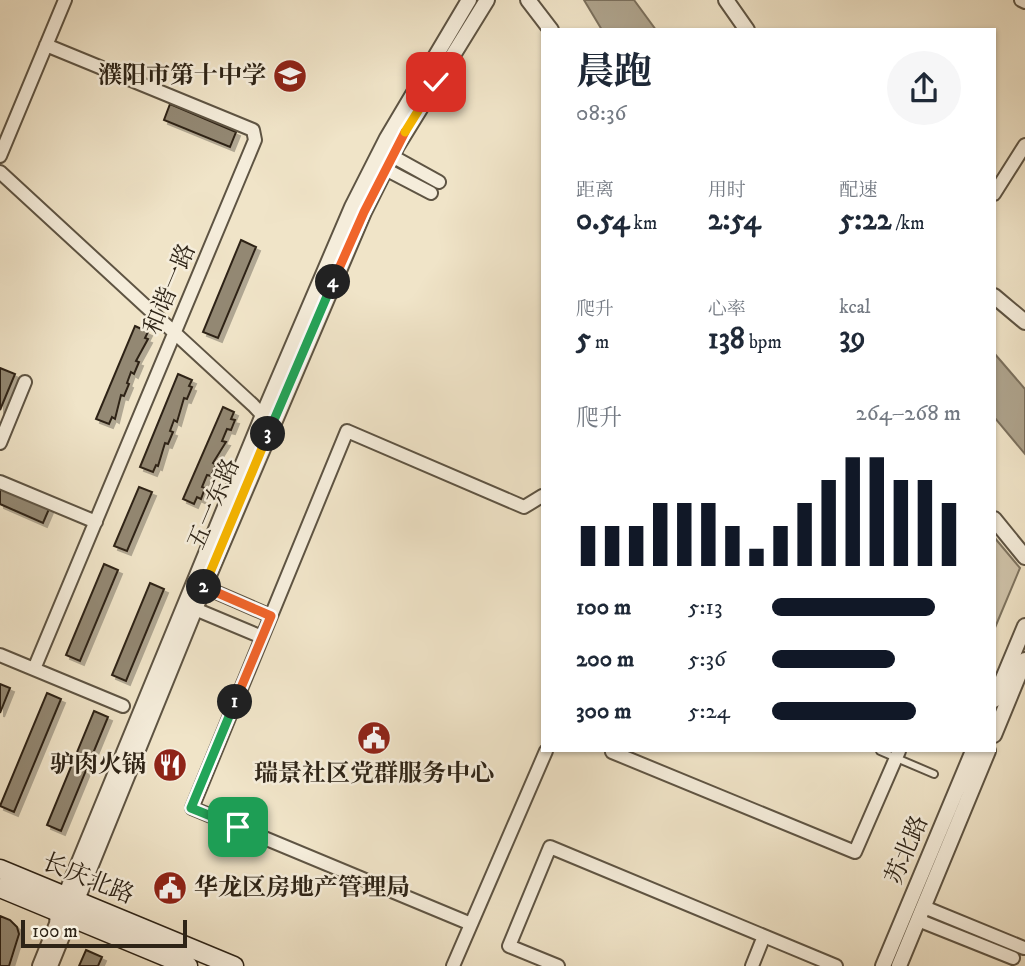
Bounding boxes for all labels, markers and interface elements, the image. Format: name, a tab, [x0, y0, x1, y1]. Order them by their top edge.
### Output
text: 晨跑	[576, 49, 652, 97]
button: share	[887, 51, 961, 125]
pin	[406, 52, 466, 112]
school or university icon: 濮阳市第十中学	[271, 57, 309, 95]
place label: 濮阳市第十中学	[98, 61, 266, 91]
icon: check	[417, 63, 455, 101]
text: 08:36	[576, 99, 626, 128]
text: 距离	[576, 179, 614, 202]
text: 用时	[708, 179, 746, 202]
text: 配速	[839, 179, 877, 202]
text: 0.54	[576, 202, 629, 239]
text: 2:54	[708, 202, 761, 239]
text: 5:22	[839, 202, 892, 239]
text: km	[629, 212, 657, 235]
text: /km	[892, 212, 924, 235]
street label: 和谐一路	[137, 239, 203, 339]
pin: 4	[316, 264, 350, 300]
text: 4	[327, 270, 338, 293]
text: kcal	[839, 296, 871, 319]
text: 爬升	[576, 298, 614, 321]
text: 心率	[708, 298, 746, 321]
text: 39	[839, 319, 866, 356]
text: 5	[576, 321, 591, 358]
text: 138	[708, 321, 745, 358]
text: m	[591, 331, 609, 354]
text: bpm	[745, 331, 782, 354]
text: 264–268 m	[855, 399, 961, 428]
text: 爬升	[576, 404, 622, 433]
pin: 3	[250, 416, 286, 452]
text: 3	[264, 422, 271, 445]
street label: 五一东路	[181, 454, 247, 554]
pin: 2	[186, 570, 222, 604]
text: 2	[199, 575, 208, 598]
text: 100 m	[576, 593, 631, 622]
text: 5:13	[688, 593, 722, 622]
text: 200 m	[576, 645, 634, 674]
text: 5:36	[688, 645, 726, 674]
pin: 1	[218, 684, 252, 720]
text: 1	[231, 690, 238, 713]
text: 300 m	[576, 697, 632, 726]
text: 5:24	[688, 697, 730, 726]
public building icon: 瑞景社区党群服务中心	[355, 719, 393, 757]
restaurant icon: 驴肉火锅	[151, 746, 189, 784]
place label: 驴肉火锅	[50, 750, 146, 780]
place label: 瑞景社区党群服务中心	[254, 759, 494, 789]
pin	[208, 797, 268, 857]
icon: arrive	[219, 808, 257, 846]
street label: 苏北路	[879, 811, 935, 889]
street label: 长庆北路	[38, 847, 138, 911]
public building icon: 华龙区房地产管理局	[151, 869, 189, 907]
place label: 华龙区房地产管理局	[194, 873, 410, 903]
scale bar	[21, 917, 187, 949]
text: 100 m	[32, 920, 78, 943]

